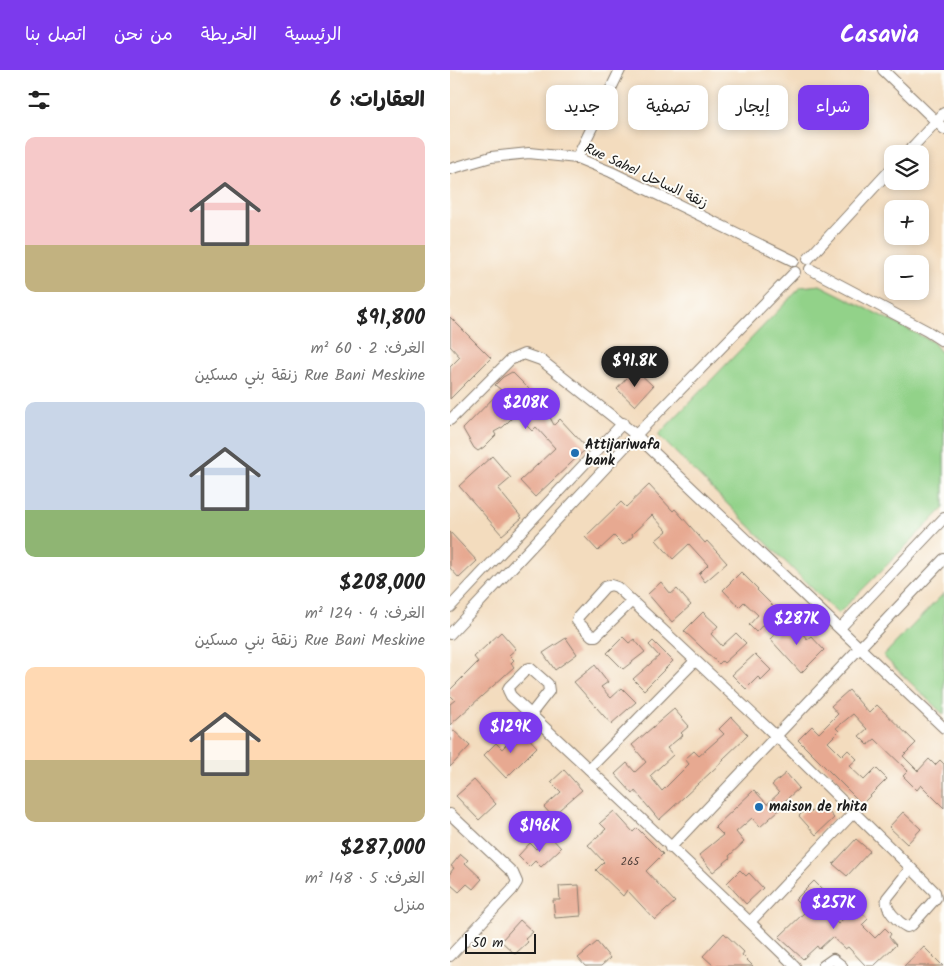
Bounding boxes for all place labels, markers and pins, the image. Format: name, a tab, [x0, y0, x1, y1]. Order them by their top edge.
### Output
pin: $91.8K	[594, 346, 676, 388]
pin: $208K	[491, 388, 561, 430]
place label: Attijariwafa bank	[585, 434, 660, 472]
marker: Attijariwafa bank	[569, 447, 581, 459]
pin: $287K	[762, 604, 832, 646]
pin: $129K	[476, 712, 546, 754]
place label: maison de rhita	[769, 796, 867, 818]
marker: maison de rhita	[753, 801, 765, 813]
pin: $196K	[505, 810, 575, 853]
pin: $257K	[799, 888, 869, 930]

